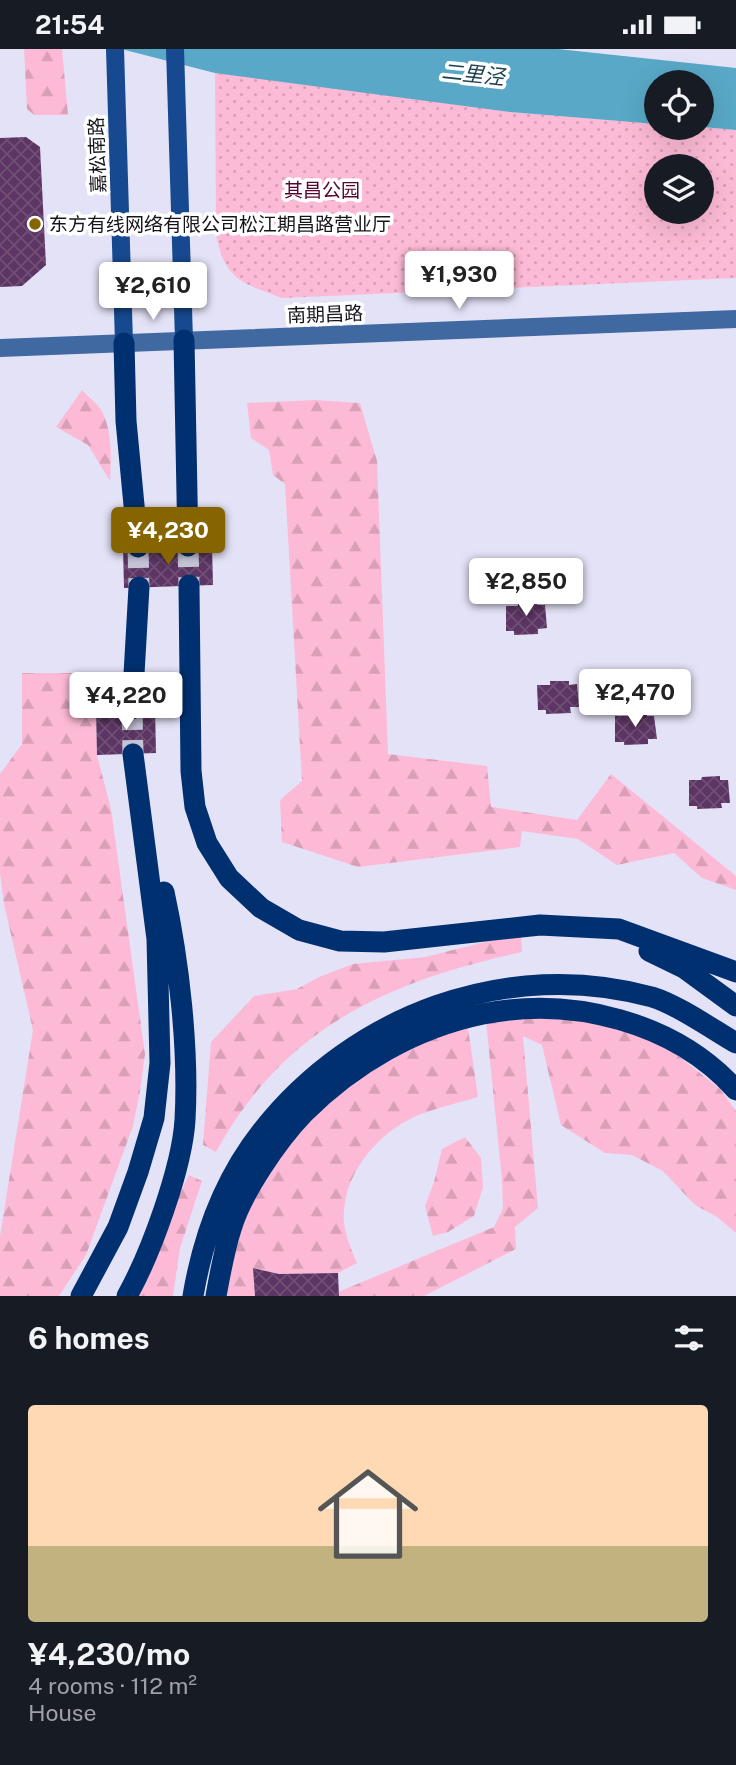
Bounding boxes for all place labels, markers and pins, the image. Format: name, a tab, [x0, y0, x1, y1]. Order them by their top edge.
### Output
place label: 东方有线网络有限公司松江期昌路营业厅	[49, 213, 391, 235]
marker: 东方有线网络有限公司松江期昌路营业厅	[27, 216, 43, 232]
pin: ¥1,930	[402, 251, 516, 311]
pin: ¥2,610	[96, 263, 210, 322]
pin: ¥4,230	[111, 507, 225, 567]
pin: ¥2,850	[469, 559, 583, 618]
pin: ¥2,470	[578, 669, 692, 729]
pin: ¥4,220	[69, 673, 183, 732]

